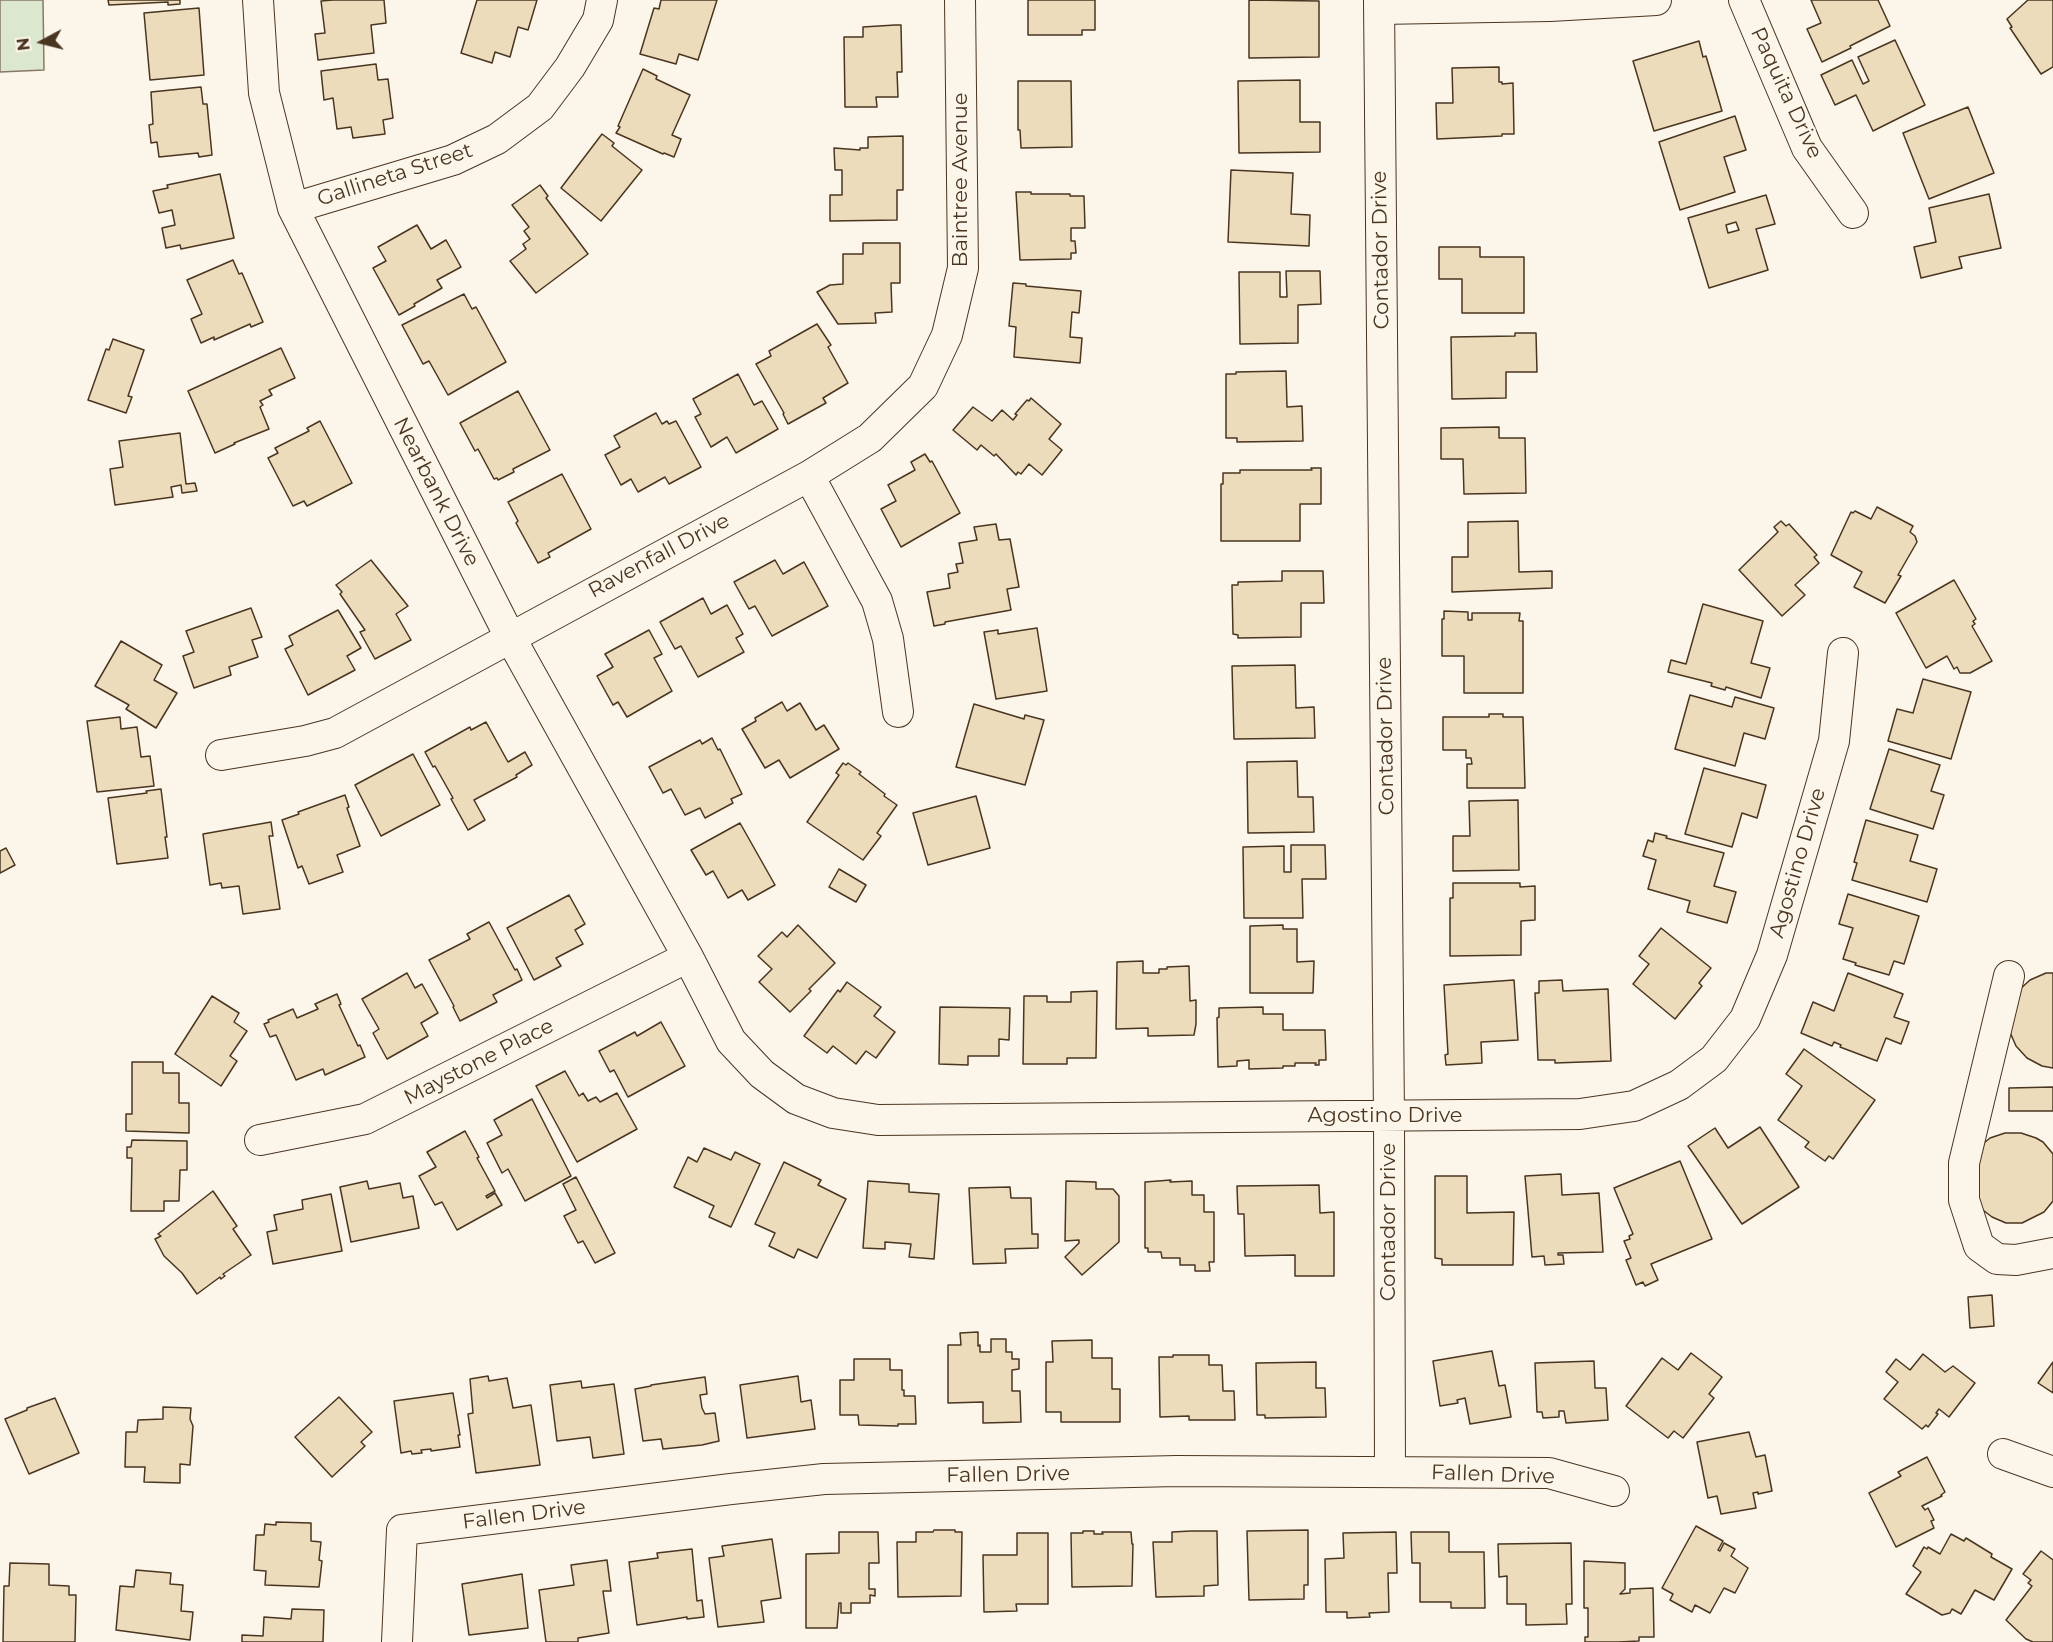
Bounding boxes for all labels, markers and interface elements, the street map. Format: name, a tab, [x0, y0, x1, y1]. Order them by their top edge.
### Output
north arrow	[12, 12, 72, 72]
street label: Paquita Drive	[1745, 23, 1827, 163]
text: N	[13, 37, 34, 52]
street label: Baintree Avenue	[948, 93, 974, 267]
street label: Gallineta Street	[314, 138, 476, 212]
street label: Contador Drive	[1367, 170, 1395, 330]
street label: Nearbank Drive	[388, 413, 484, 571]
street label: Ravenfall Drive	[584, 508, 734, 604]
street label: Contador Drive	[1372, 656, 1400, 816]
street label: Agostino Drive	[1765, 785, 1831, 941]
street label: Maystone Place	[400, 1013, 558, 1111]
street label: Agostino Drive	[1308, 1103, 1462, 1129]
street label: Contador Drive	[1376, 1143, 1402, 1301]
street label: Fallen Drive	[1431, 1460, 1555, 1490]
street label: Fallen Drive	[946, 1461, 1070, 1489]
street label: Fallen Drive	[461, 1495, 587, 1535]

